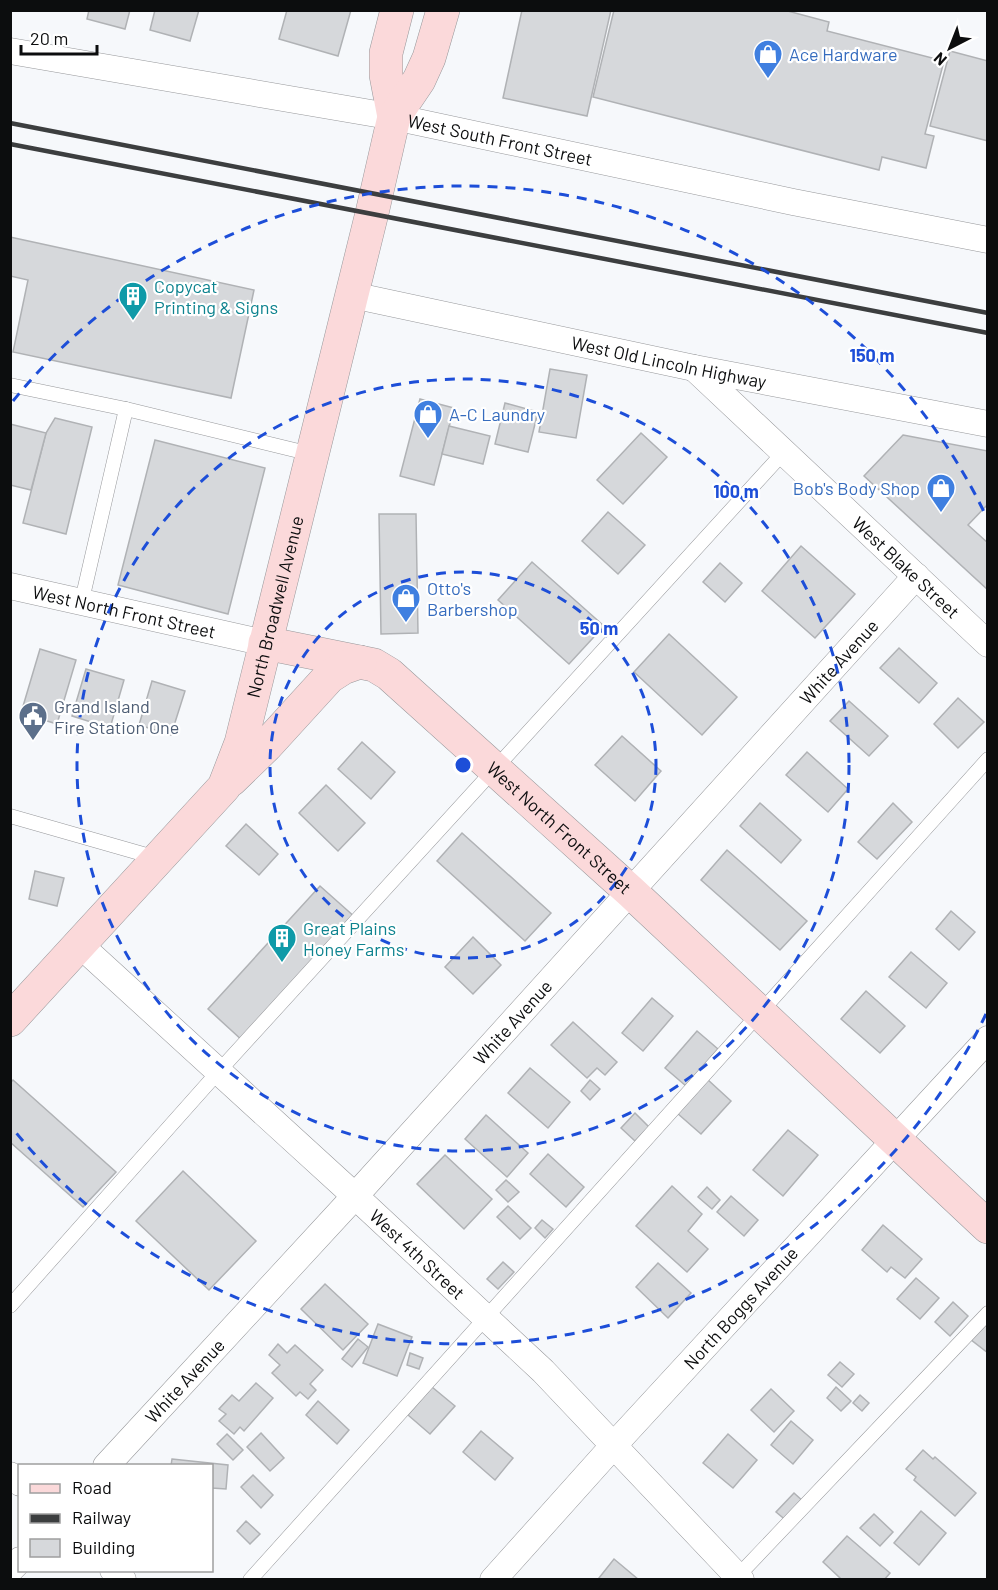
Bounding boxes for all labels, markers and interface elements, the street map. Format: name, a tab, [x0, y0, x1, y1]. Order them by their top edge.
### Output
scale bar	[21, 18, 98, 56]
north arrow	[920, 18, 980, 78]
text: 20 m	[30, 27, 68, 49]
shop icon: Ace Hardware	[752, 38, 784, 80]
place label: Ace Hardware	[789, 43, 898, 65]
text: N	[929, 49, 950, 70]
street label: West South Front Street	[406, 109, 594, 170]
place label: Copycat Printing & Signs	[154, 275, 278, 318]
building icon: Copycat Printing & Signs	[117, 280, 149, 322]
street label: West Old Lincoln Highway	[569, 331, 768, 393]
text: 150 m	[850, 344, 894, 366]
shop icon: A-C Laundry	[412, 398, 444, 440]
place label: A-C Laundry	[449, 403, 545, 425]
shop icon: Bob's Body Shop	[925, 472, 957, 514]
place label: Bob's Body Shop	[793, 477, 920, 499]
text: 100 m	[713, 480, 759, 502]
street label: West Blake Street	[848, 512, 964, 623]
street label: North Broadwell Avenue	[242, 513, 308, 700]
place label: Otto's Barbershop	[427, 577, 518, 620]
street label: West North Front Street	[30, 580, 218, 643]
shop icon: Otto's Barbershop	[390, 582, 422, 624]
street label: White Avenue	[795, 615, 883, 709]
text: 50 m	[580, 617, 618, 639]
place label: Grand Island Fire Station One	[54, 695, 179, 738]
public building icon: Grand Island Fire Station One	[17, 700, 49, 742]
centre of rings	[453, 755, 473, 775]
street label: West North Front Street	[482, 757, 636, 898]
place label: Great Plains Honey Farms	[303, 917, 404, 960]
building icon: Great Plains Honey Farms	[266, 922, 298, 964]
street label: White Avenue	[468, 975, 556, 1069]
street label: West 4th Street	[365, 1204, 470, 1304]
street label: North Boggs Avenue	[679, 1242, 802, 1373]
street label: White Avenue	[140, 1334, 229, 1427]
legend	[18, 1464, 213, 1572]
text: Road	[72, 1476, 112, 1498]
text: Railway	[72, 1506, 131, 1528]
text: Building	[72, 1536, 135, 1558]

